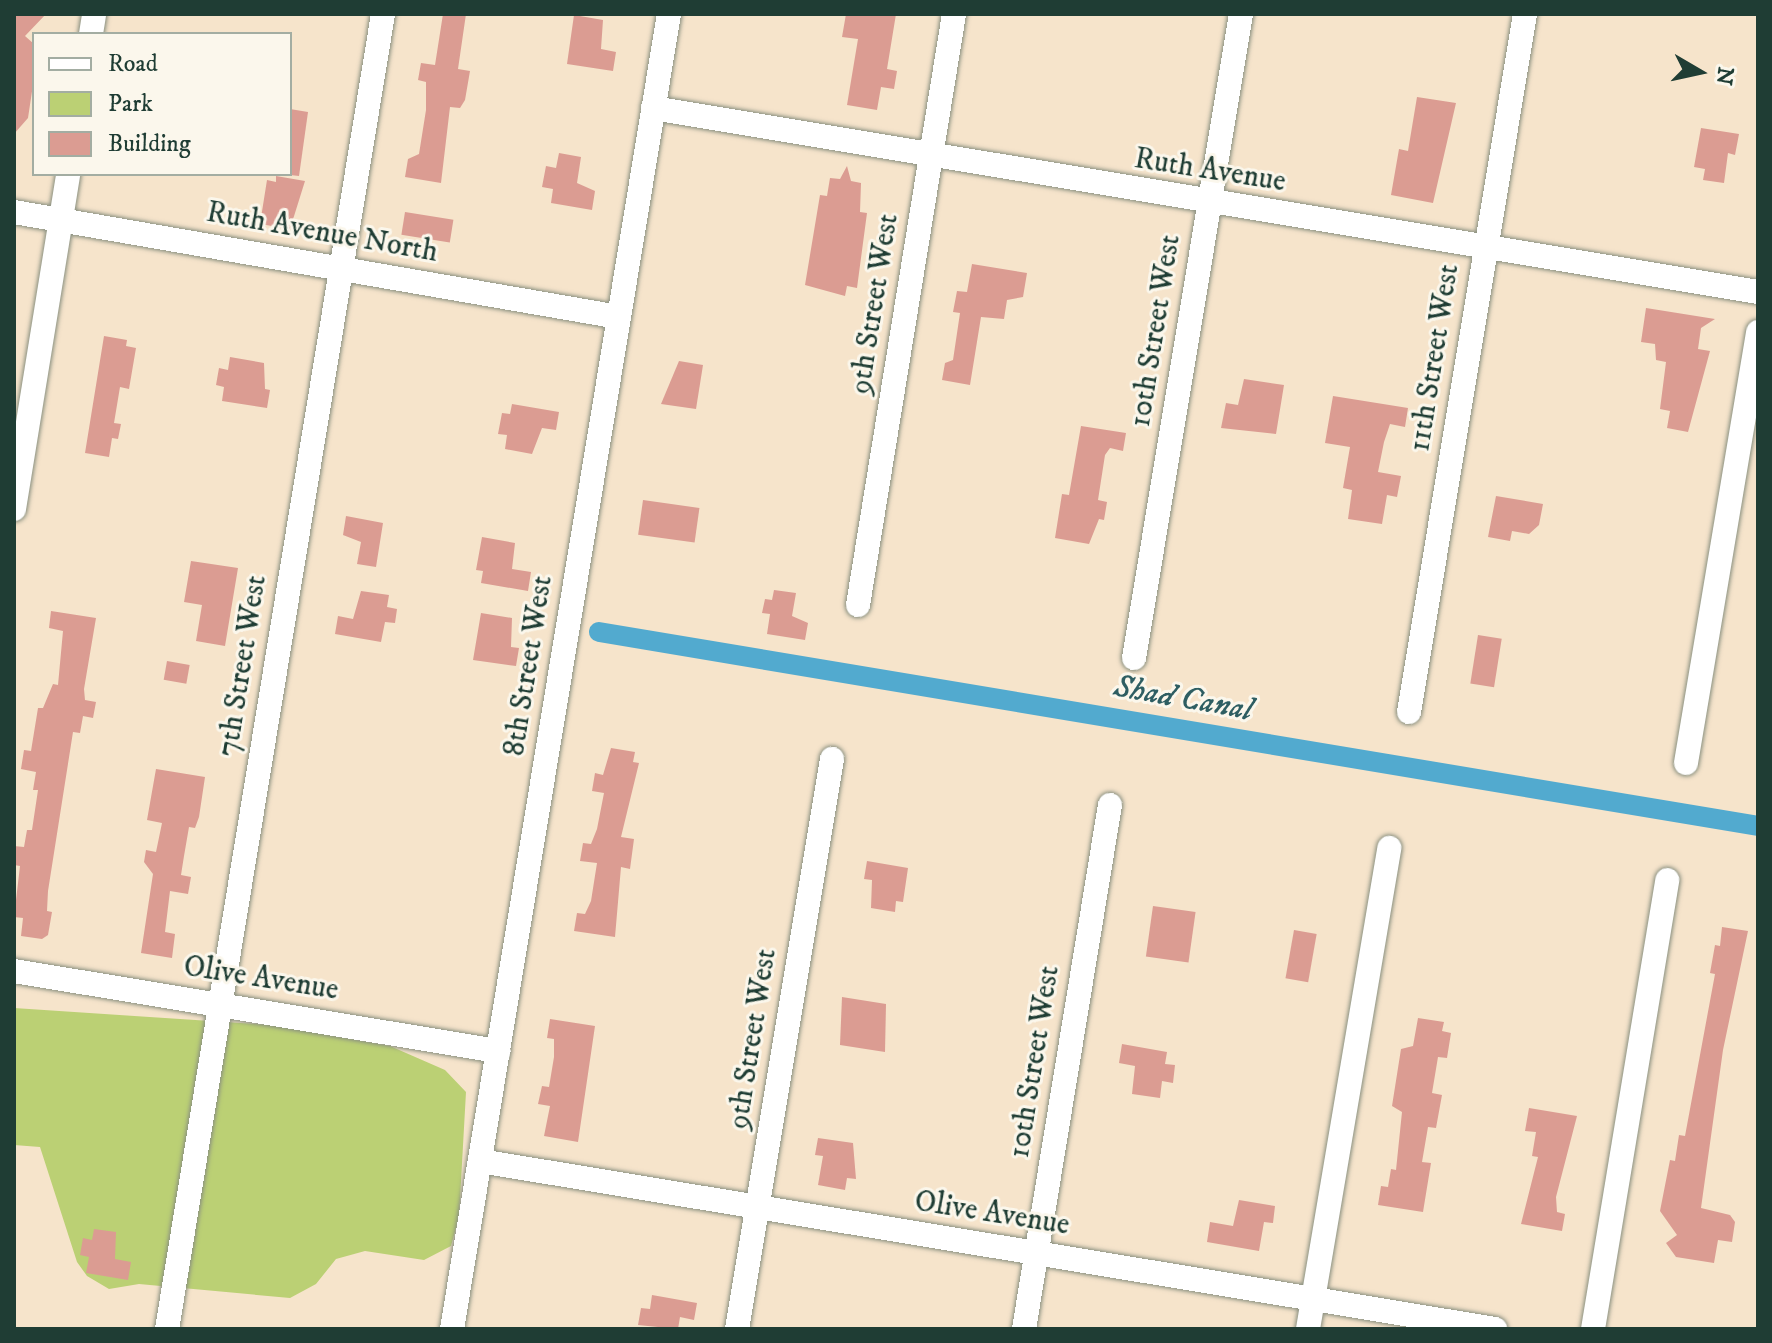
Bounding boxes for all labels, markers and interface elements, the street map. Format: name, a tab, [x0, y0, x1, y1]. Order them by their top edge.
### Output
legend	[32, 32, 292, 176]
north arrow	[1660, 32, 1740, 112]
text: Road	[108, 49, 158, 79]
text: N	[1709, 65, 1739, 87]
text: Park	[108, 89, 153, 119]
text: Building	[108, 129, 191, 159]
street label: Ruth Avenue	[1132, 141, 1288, 201]
street label: Ruth Avenue North	[204, 195, 440, 271]
street label: 9th Street West	[843, 211, 907, 397]
street label: 10th Street West	[1123, 232, 1189, 430]
street label: 11th Street West	[1402, 262, 1468, 454]
street label: 7th Street West	[211, 573, 275, 759]
street label: 8th Street West	[497, 573, 561, 759]
water label: Shad Canal	[1111, 668, 1255, 730]
street label: 9th Street West	[721, 946, 785, 1132]
street label: Olive Avenue	[181, 949, 341, 1009]
street label: 10th Street West	[1002, 963, 1068, 1161]
street label: Olive Avenue	[912, 1184, 1072, 1244]

